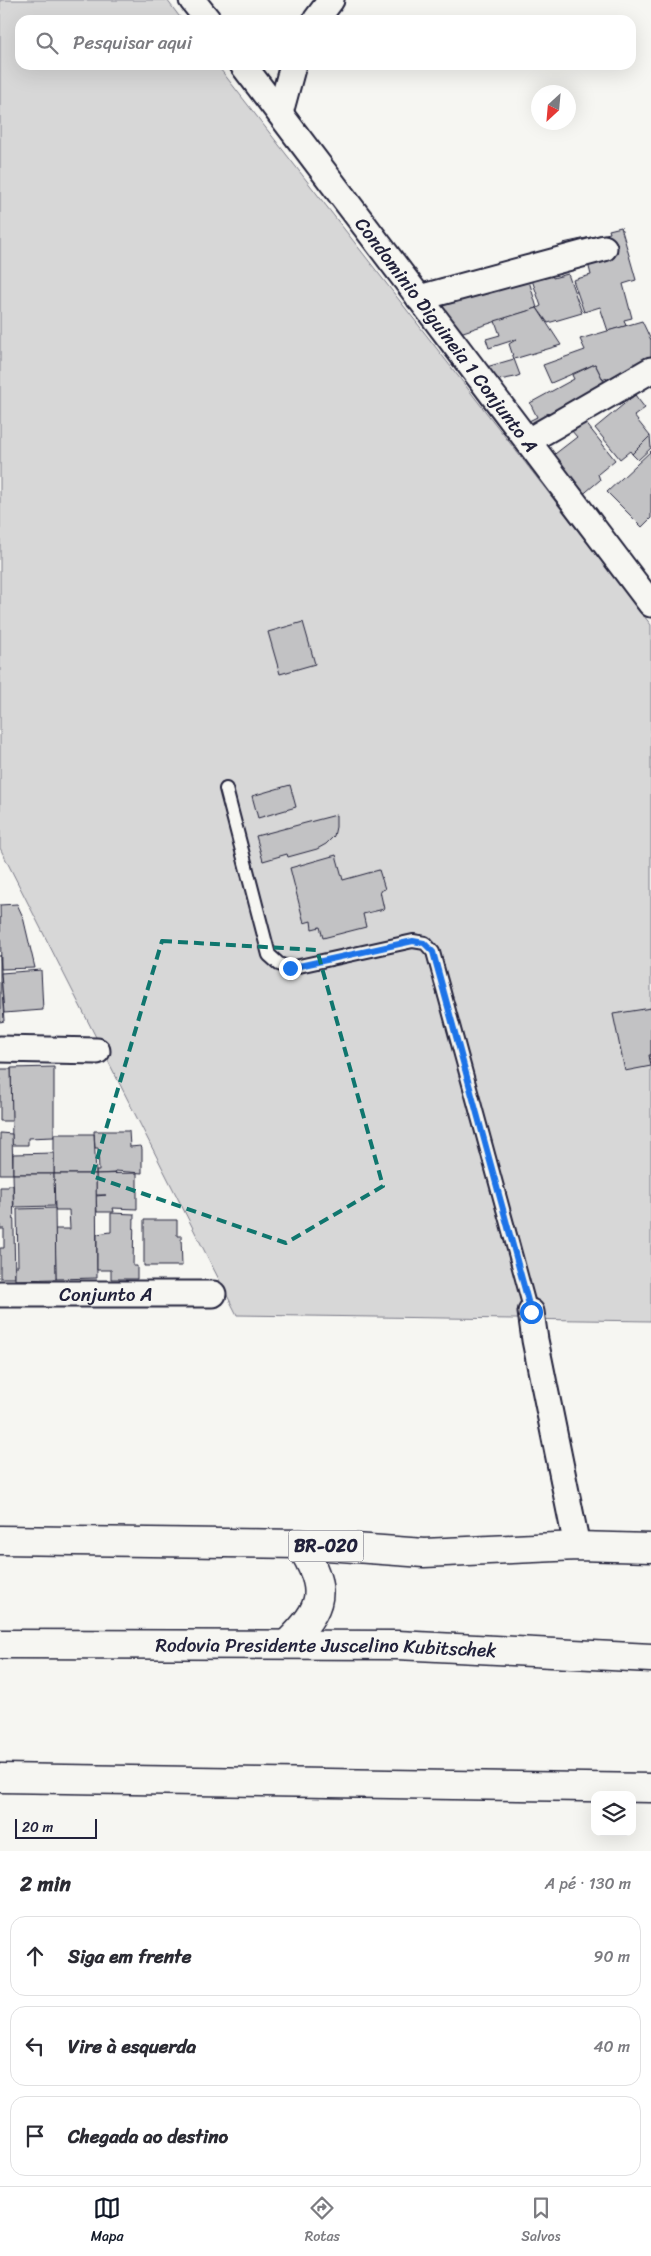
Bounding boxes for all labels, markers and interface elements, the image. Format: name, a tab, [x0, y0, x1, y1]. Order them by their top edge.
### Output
search box	[15, 15, 636, 70]
text: Pesquisar aqui	[73, 26, 192, 59]
icon: search	[33, 29, 61, 57]
north arrow	[531, 85, 576, 130]
street label: Condominio Diguineia 1 Conjunto A	[347, 209, 547, 460]
route end	[279, 957, 302, 980]
street label: Conjunto A	[59, 1278, 153, 1311]
route start	[520, 1301, 543, 1324]
road number: BR-020	[288, 1530, 364, 1562]
street label: Rodovia Presidente Juscelino Kubitschek	[155, 1628, 497, 1667]
map controls	[591, 1791, 636, 1836]
button: layers	[591, 1791, 636, 1836]
text: 20 m	[22, 1815, 53, 1840]
scale bar	[15, 1816, 98, 1839]
text: 2 min	[20, 1865, 71, 1903]
text: A pé · 130 m	[545, 1869, 631, 1898]
text: Siga em frente	[68, 1940, 191, 1973]
icon: ahead	[21, 1942, 49, 1970]
text: 90 m	[594, 1942, 630, 1971]
text: Vire à esquerda	[68, 2030, 196, 2063]
icon: left	[21, 2032, 49, 2060]
text: 40 m	[593, 2032, 630, 2061]
text: Chegada ao destino	[68, 2120, 228, 2153]
icon: arrive	[21, 2122, 49, 2150]
tab: Mapa	[91, 2194, 124, 2249]
tab: Rotas	[305, 2194, 340, 2249]
tab: Salvos	[521, 2194, 560, 2249]

